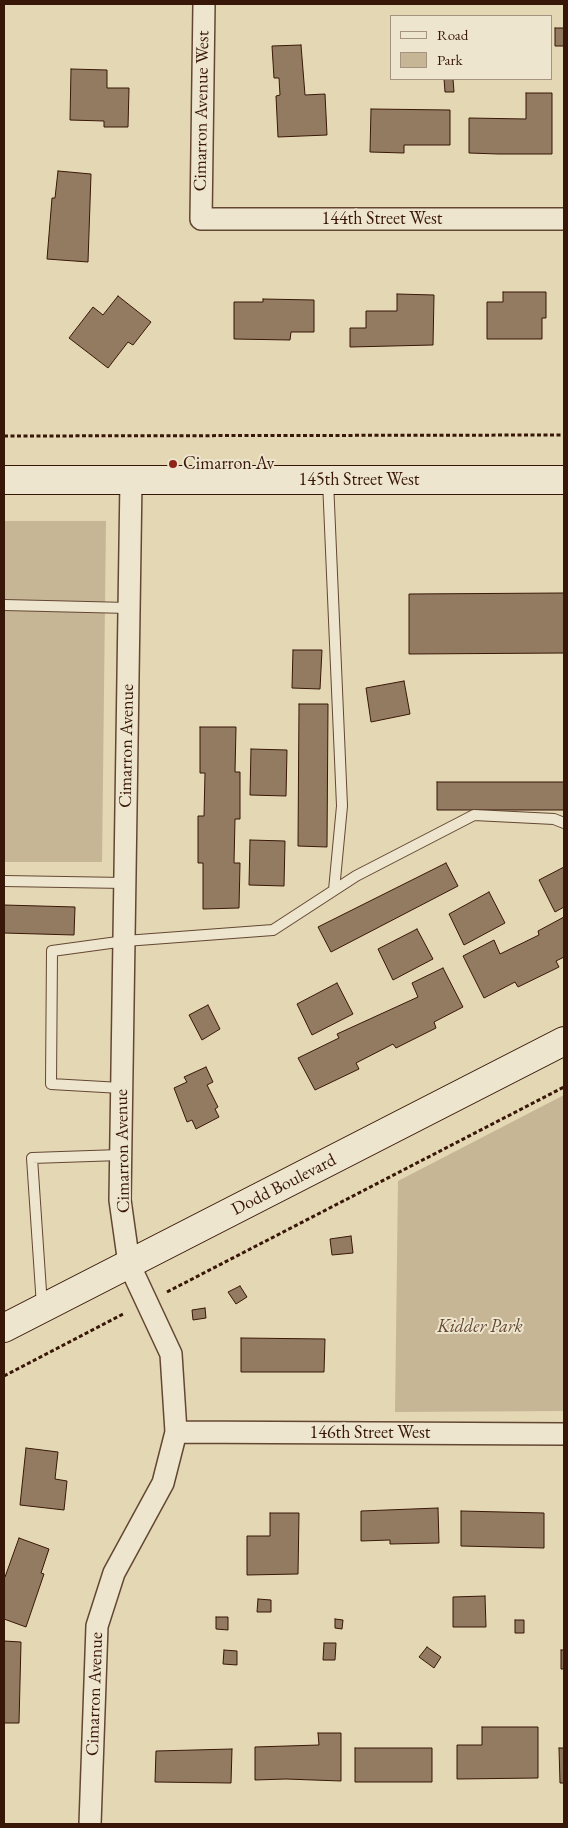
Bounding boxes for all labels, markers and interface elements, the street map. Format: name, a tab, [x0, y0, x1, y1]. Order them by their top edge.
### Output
legend	[390, 15, 553, 80]
text: Road	[437, 25, 468, 44]
street label: Cimarron Avenue West	[190, 30, 214, 192]
text: Park	[437, 50, 463, 69]
street label: 144th Street West	[322, 208, 442, 230]
place label: Cimarron Av	[183, 453, 274, 475]
marker: Cimarron Av	[167, 458, 179, 470]
street label: 145th Street West	[299, 469, 419, 491]
street label: Cimarron Avenue	[115, 684, 139, 808]
street label: Cimarron Avenue	[111, 1089, 135, 1213]
street label: Dodd Boulevard	[228, 1149, 340, 1221]
park label: Kidder Park	[437, 1316, 523, 1338]
street label: 146th Street West	[310, 1422, 430, 1444]
street label: Cimarron Avenue	[82, 1632, 108, 1756]

